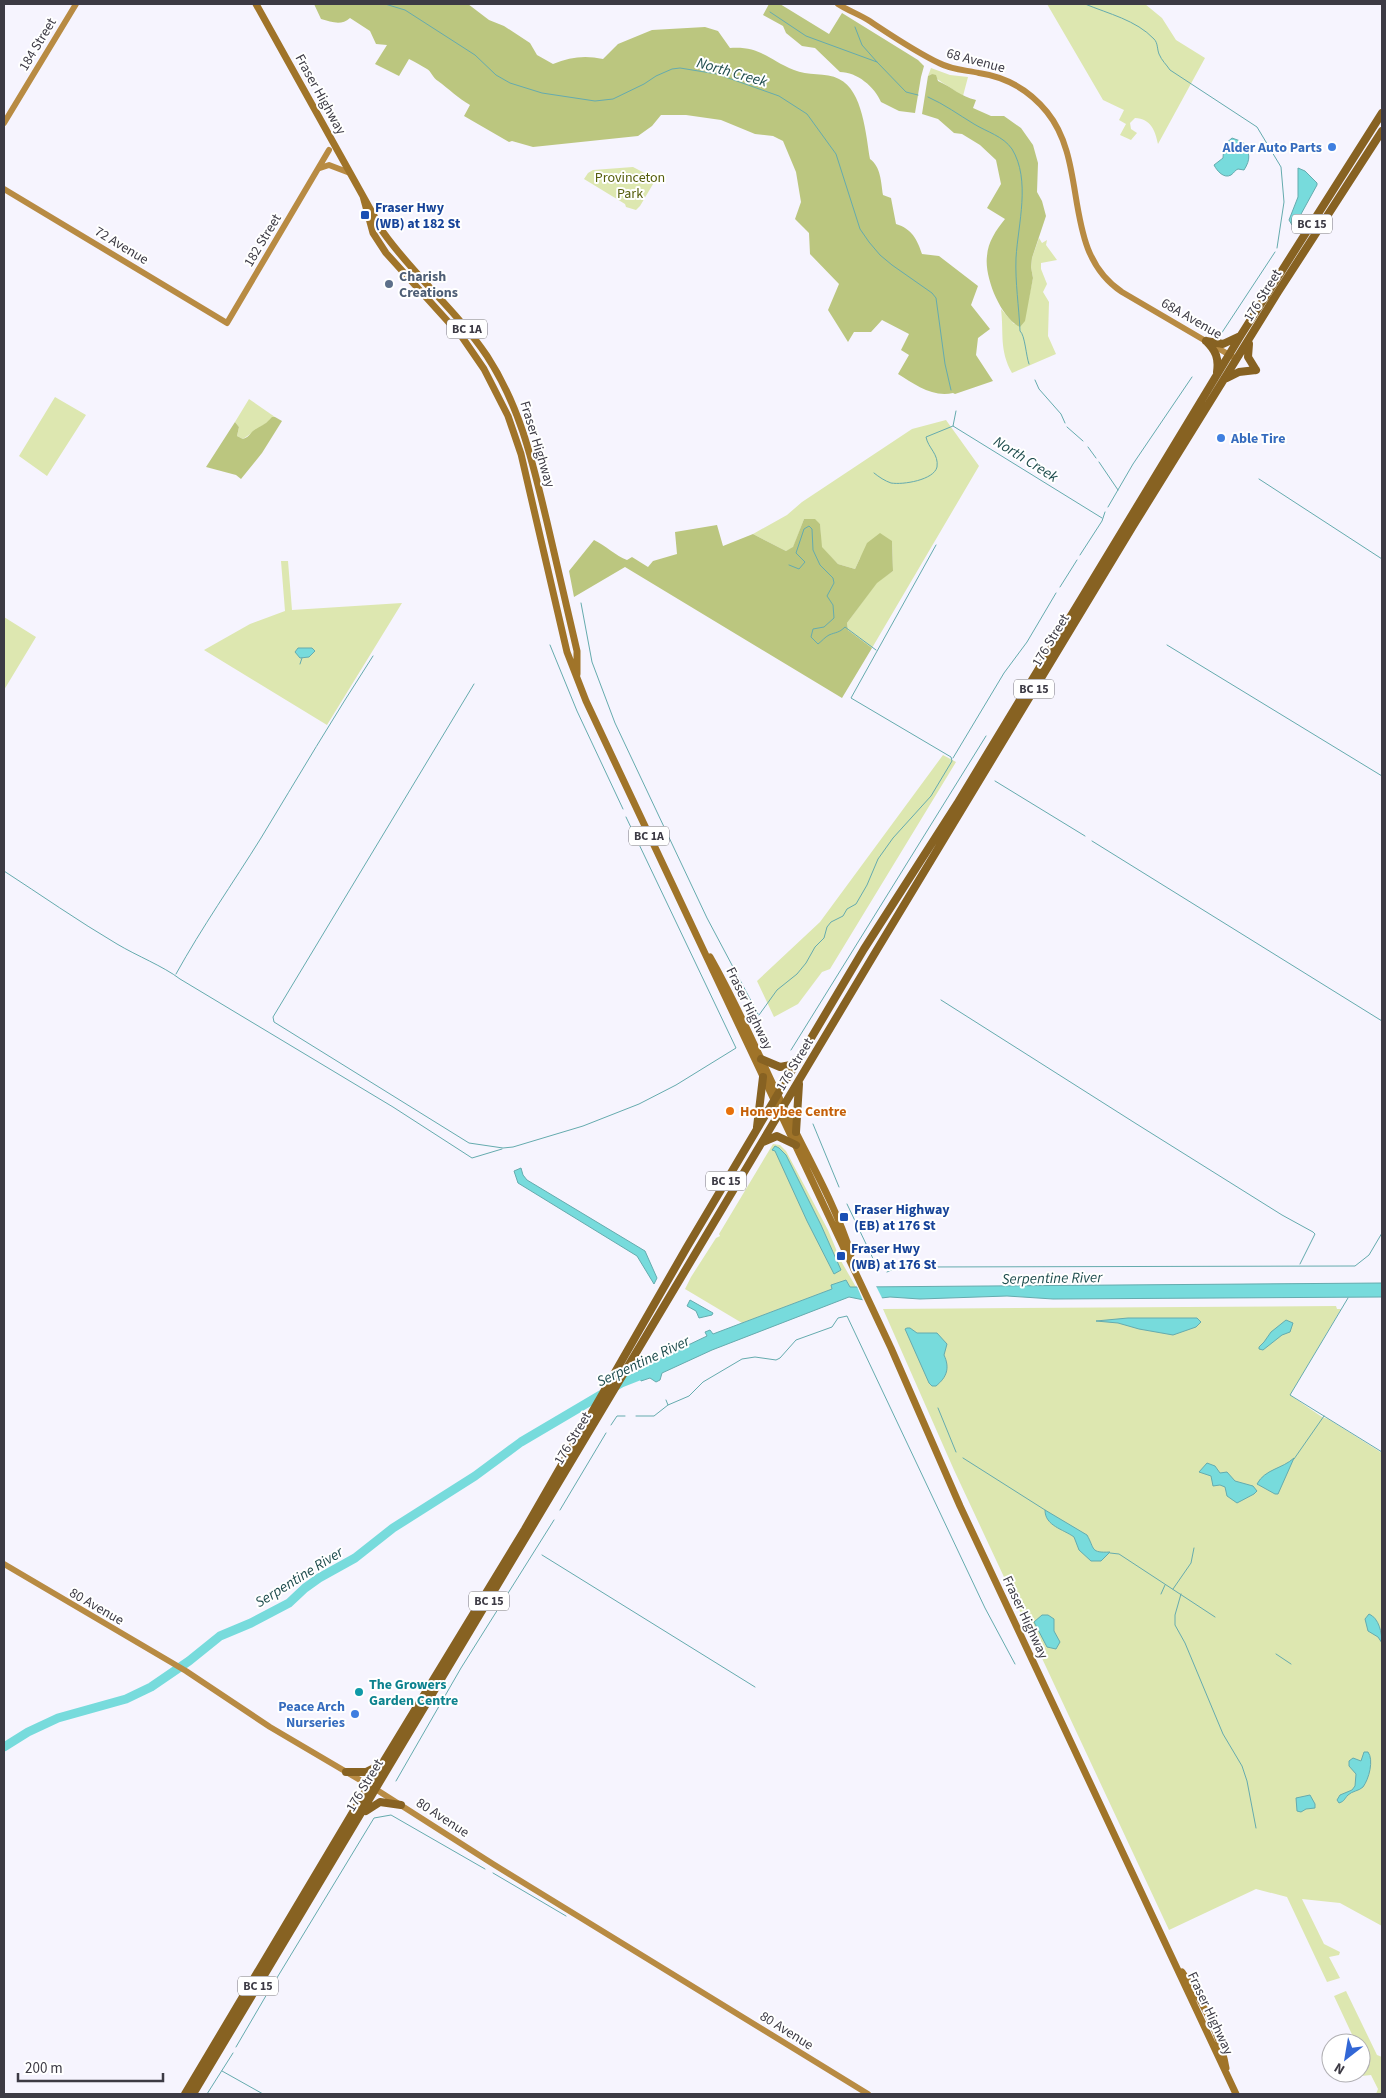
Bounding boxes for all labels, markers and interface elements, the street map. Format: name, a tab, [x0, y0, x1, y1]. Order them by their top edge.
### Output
street label: 184 Street	[14, 14, 62, 75]
street label: 68 Avenue	[944, 44, 1007, 78]
street label: Fraser Highway	[290, 51, 351, 139]
water label: North Creek	[694, 52, 770, 93]
place label: Alder Auto Parts	[1221, 138, 1322, 158]
marker: Alder Auto Parts	[1326, 141, 1338, 153]
park label: Provinceton Park	[595, 168, 665, 204]
place label: Fraser Hwy (WB) at 182 St	[375, 198, 461, 234]
marker: Fraser Hwy (WB) at 182 St	[359, 209, 371, 221]
street label: 182 Street	[239, 210, 287, 271]
road number: BC 15	[1292, 214, 1332, 233]
street label: 72 Avenue	[91, 222, 152, 270]
street label: 176 Street	[1239, 265, 1287, 326]
place label: Charish Creations	[399, 267, 458, 303]
marker: Charish Creations	[383, 278, 395, 290]
street label: 68A Avenue	[1157, 293, 1226, 344]
road number: BC 1A	[447, 320, 487, 338]
street label: Fraser Highway	[514, 399, 560, 490]
place label: Able Tire	[1230, 429, 1285, 449]
water label: North Creek	[989, 431, 1063, 488]
marker: Able Tire	[1215, 432, 1227, 444]
street label: 176 Street	[1027, 610, 1075, 671]
road number: BC 15	[1014, 680, 1054, 699]
road number: BC 1A	[629, 826, 669, 846]
street label: Fraser Highway	[721, 964, 778, 1053]
street label: 176 Street	[771, 1034, 819, 1095]
place label: Honeybee Centre	[740, 1102, 846, 1122]
marker: Honeybee Centre	[724, 1105, 736, 1117]
road number: BC 15	[706, 1172, 746, 1190]
place label: Fraser Highway (EB) at 176 St	[854, 1200, 950, 1236]
marker: Fraser Highway (EB) at 176 St	[838, 1211, 850, 1223]
place label: Fraser Hwy (WB) at 176 St	[851, 1239, 937, 1275]
marker: Fraser Hwy (WB) at 176 St	[835, 1250, 847, 1262]
water label: Serpentine River	[1002, 1267, 1103, 1290]
water label: Serpentine River	[593, 1330, 694, 1392]
street label: 176 Street	[549, 1408, 597, 1469]
water label: Serpentine River	[251, 1541, 348, 1613]
street label: Fraser Highway	[997, 1573, 1053, 1663]
street label: 80 Avenue	[66, 1583, 127, 1631]
road number: BC 15	[469, 1592, 509, 1610]
place label: The Growers Garden Centre	[369, 1675, 458, 1711]
marker: The Growers Garden Centre	[353, 1686, 365, 1698]
place label: Peace Arch Nurseries	[278, 1697, 345, 1733]
marker: Peace Arch Nurseries	[349, 1708, 361, 1720]
street label: 176 Street	[341, 1755, 389, 1816]
street label: 80 Avenue	[412, 1793, 473, 1843]
street label: Fraser Highway	[1182, 1969, 1238, 2059]
road number: BC 15	[238, 1976, 278, 1995]
street label: 80 Avenue	[756, 2007, 817, 2055]
north arrow	[1321, 2033, 1371, 2083]
scale bar	[18, 2050, 162, 2082]
text: N	[1331, 2057, 1349, 2079]
text: 200 m	[25, 2058, 63, 2079]

